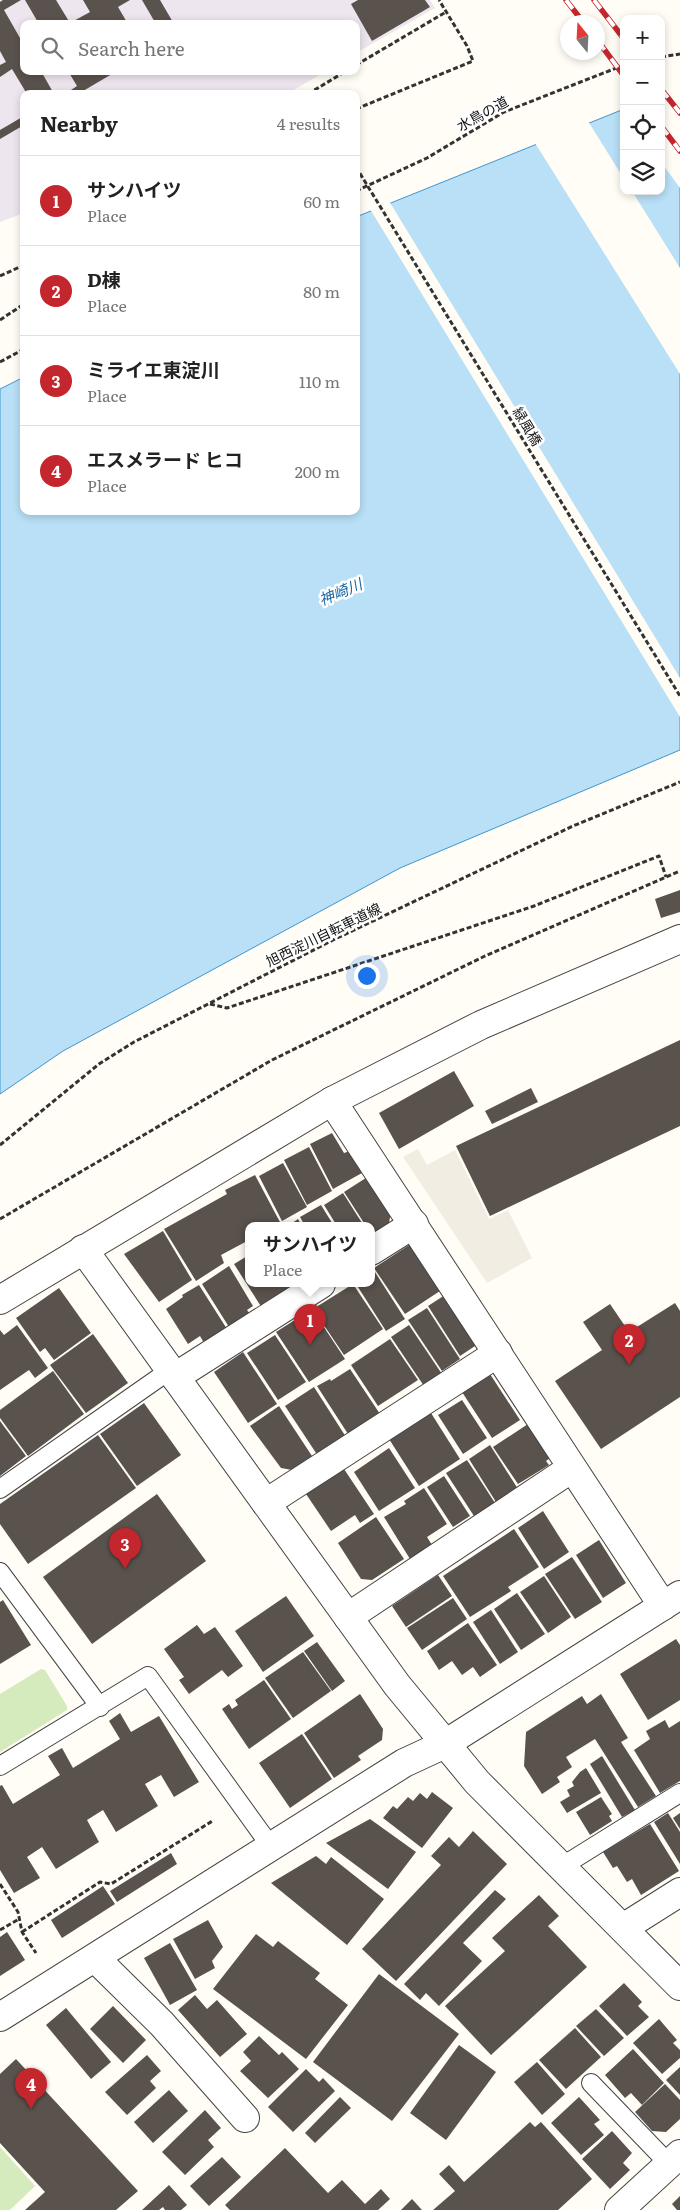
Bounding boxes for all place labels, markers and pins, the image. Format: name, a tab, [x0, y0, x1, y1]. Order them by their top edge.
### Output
pin: 1	[294, 1304, 326, 1345]
pin: 2	[613, 1324, 645, 1365]
pin: 3	[109, 1528, 141, 1569]
pin: 4	[15, 2068, 47, 2109]

